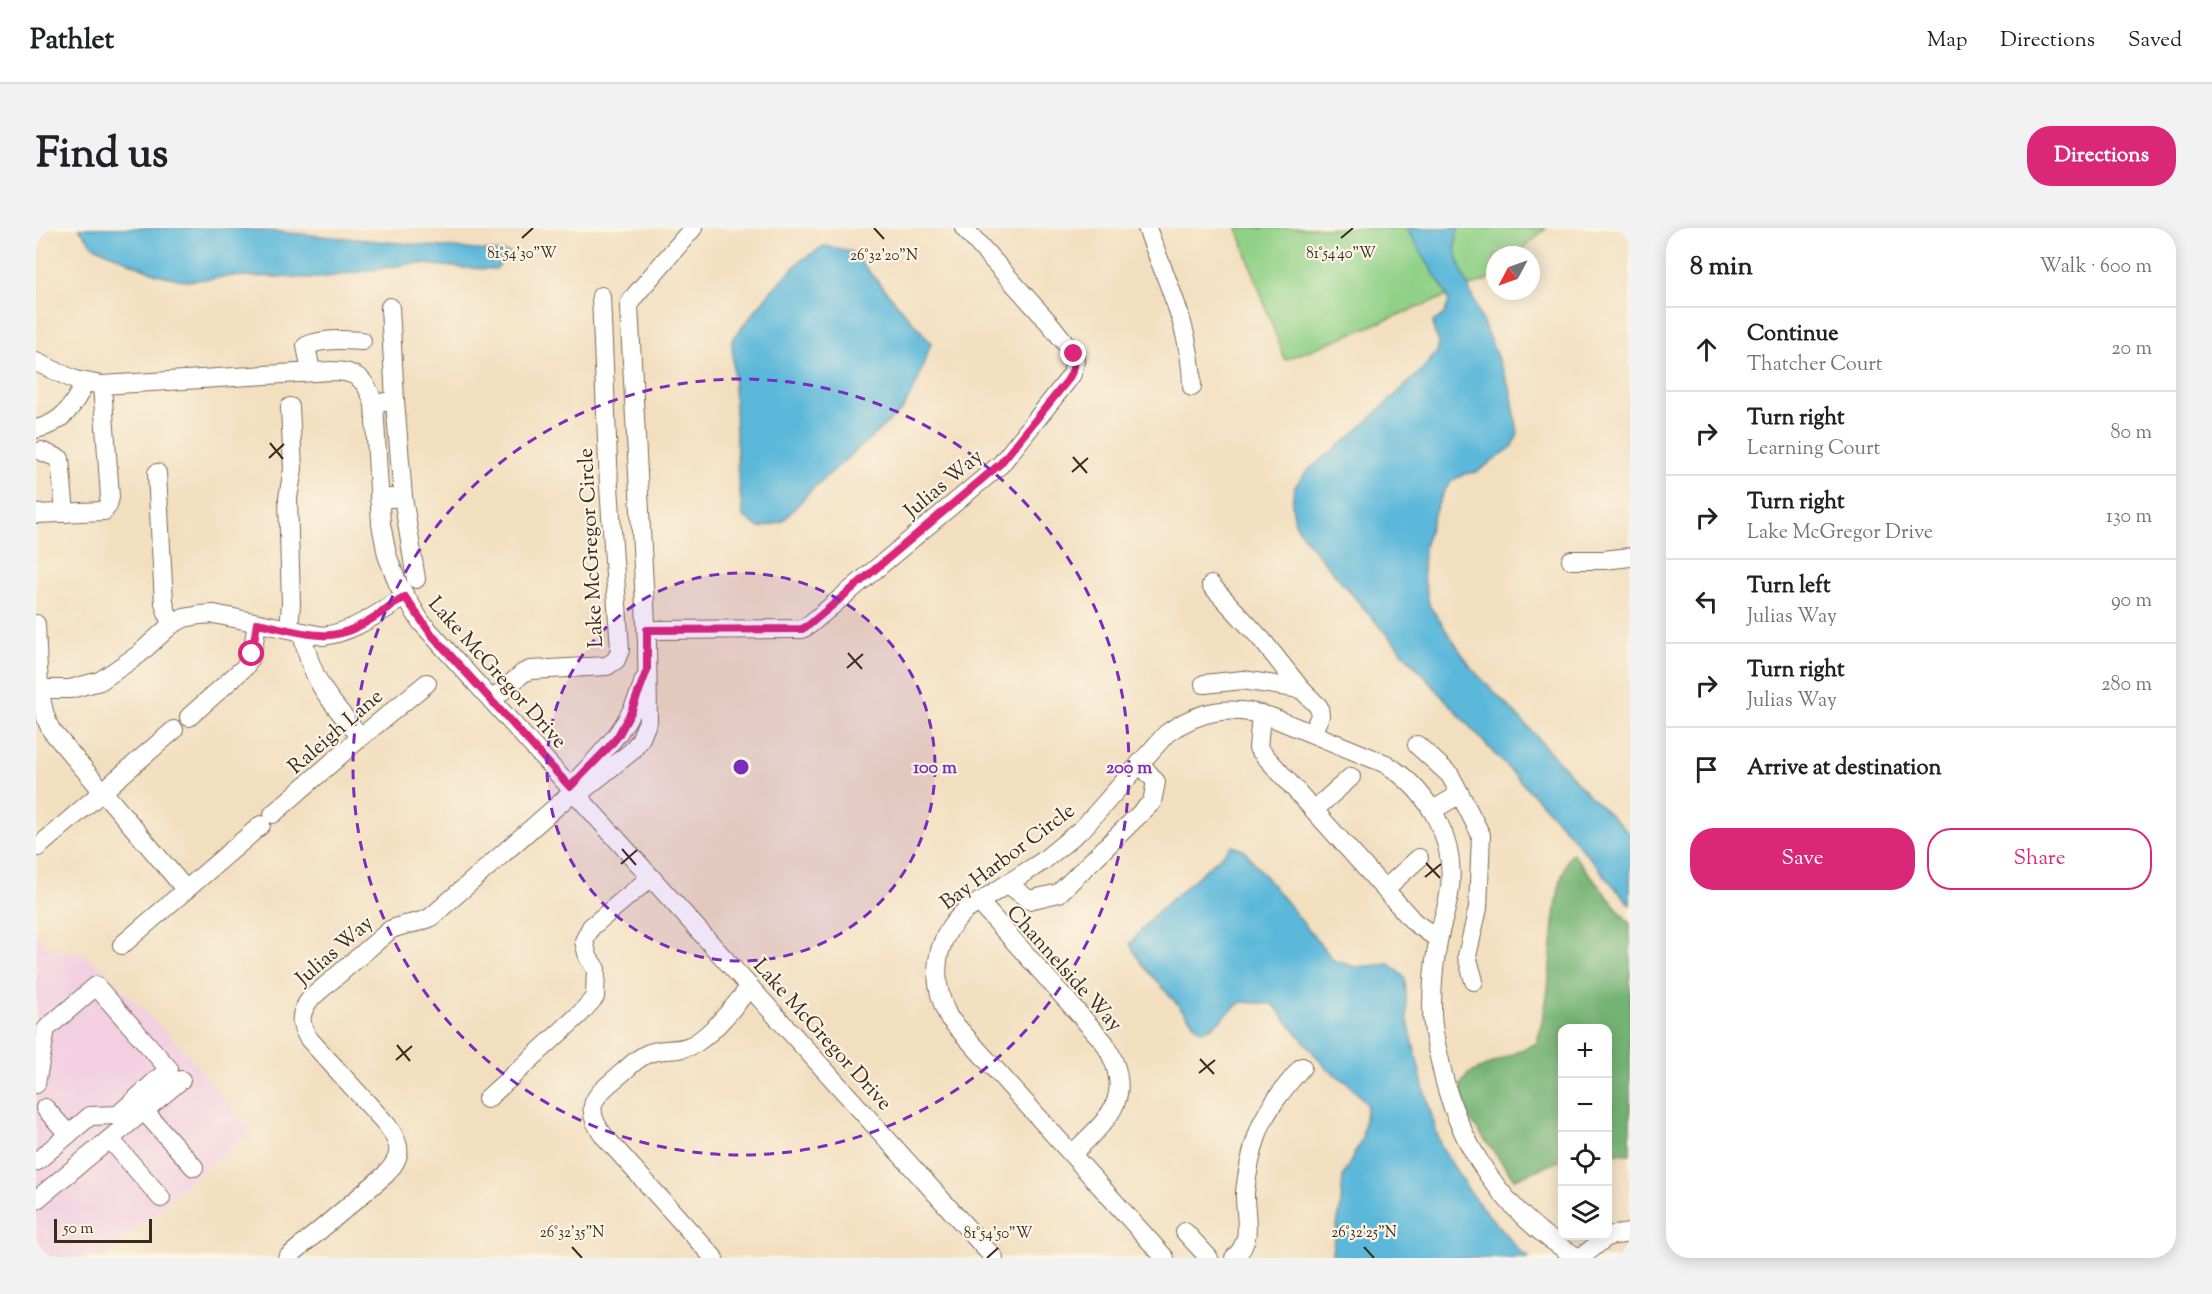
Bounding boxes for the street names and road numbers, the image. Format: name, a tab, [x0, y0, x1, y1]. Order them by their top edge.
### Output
street label: Julias Way	[898, 442, 990, 527]
street label: Lake McGregor Circle	[572, 447, 612, 649]
street label: Lake McGregor Drive	[420, 591, 573, 756]
street label: Raleigh Lane	[282, 683, 390, 782]
street label: Bay Harbor Circle	[935, 797, 1082, 918]
street label: Channelside Way	[998, 899, 1129, 1040]
street label: Julias Way	[289, 909, 381, 994]
street label: Lake McGregor Drive	[745, 953, 898, 1118]

